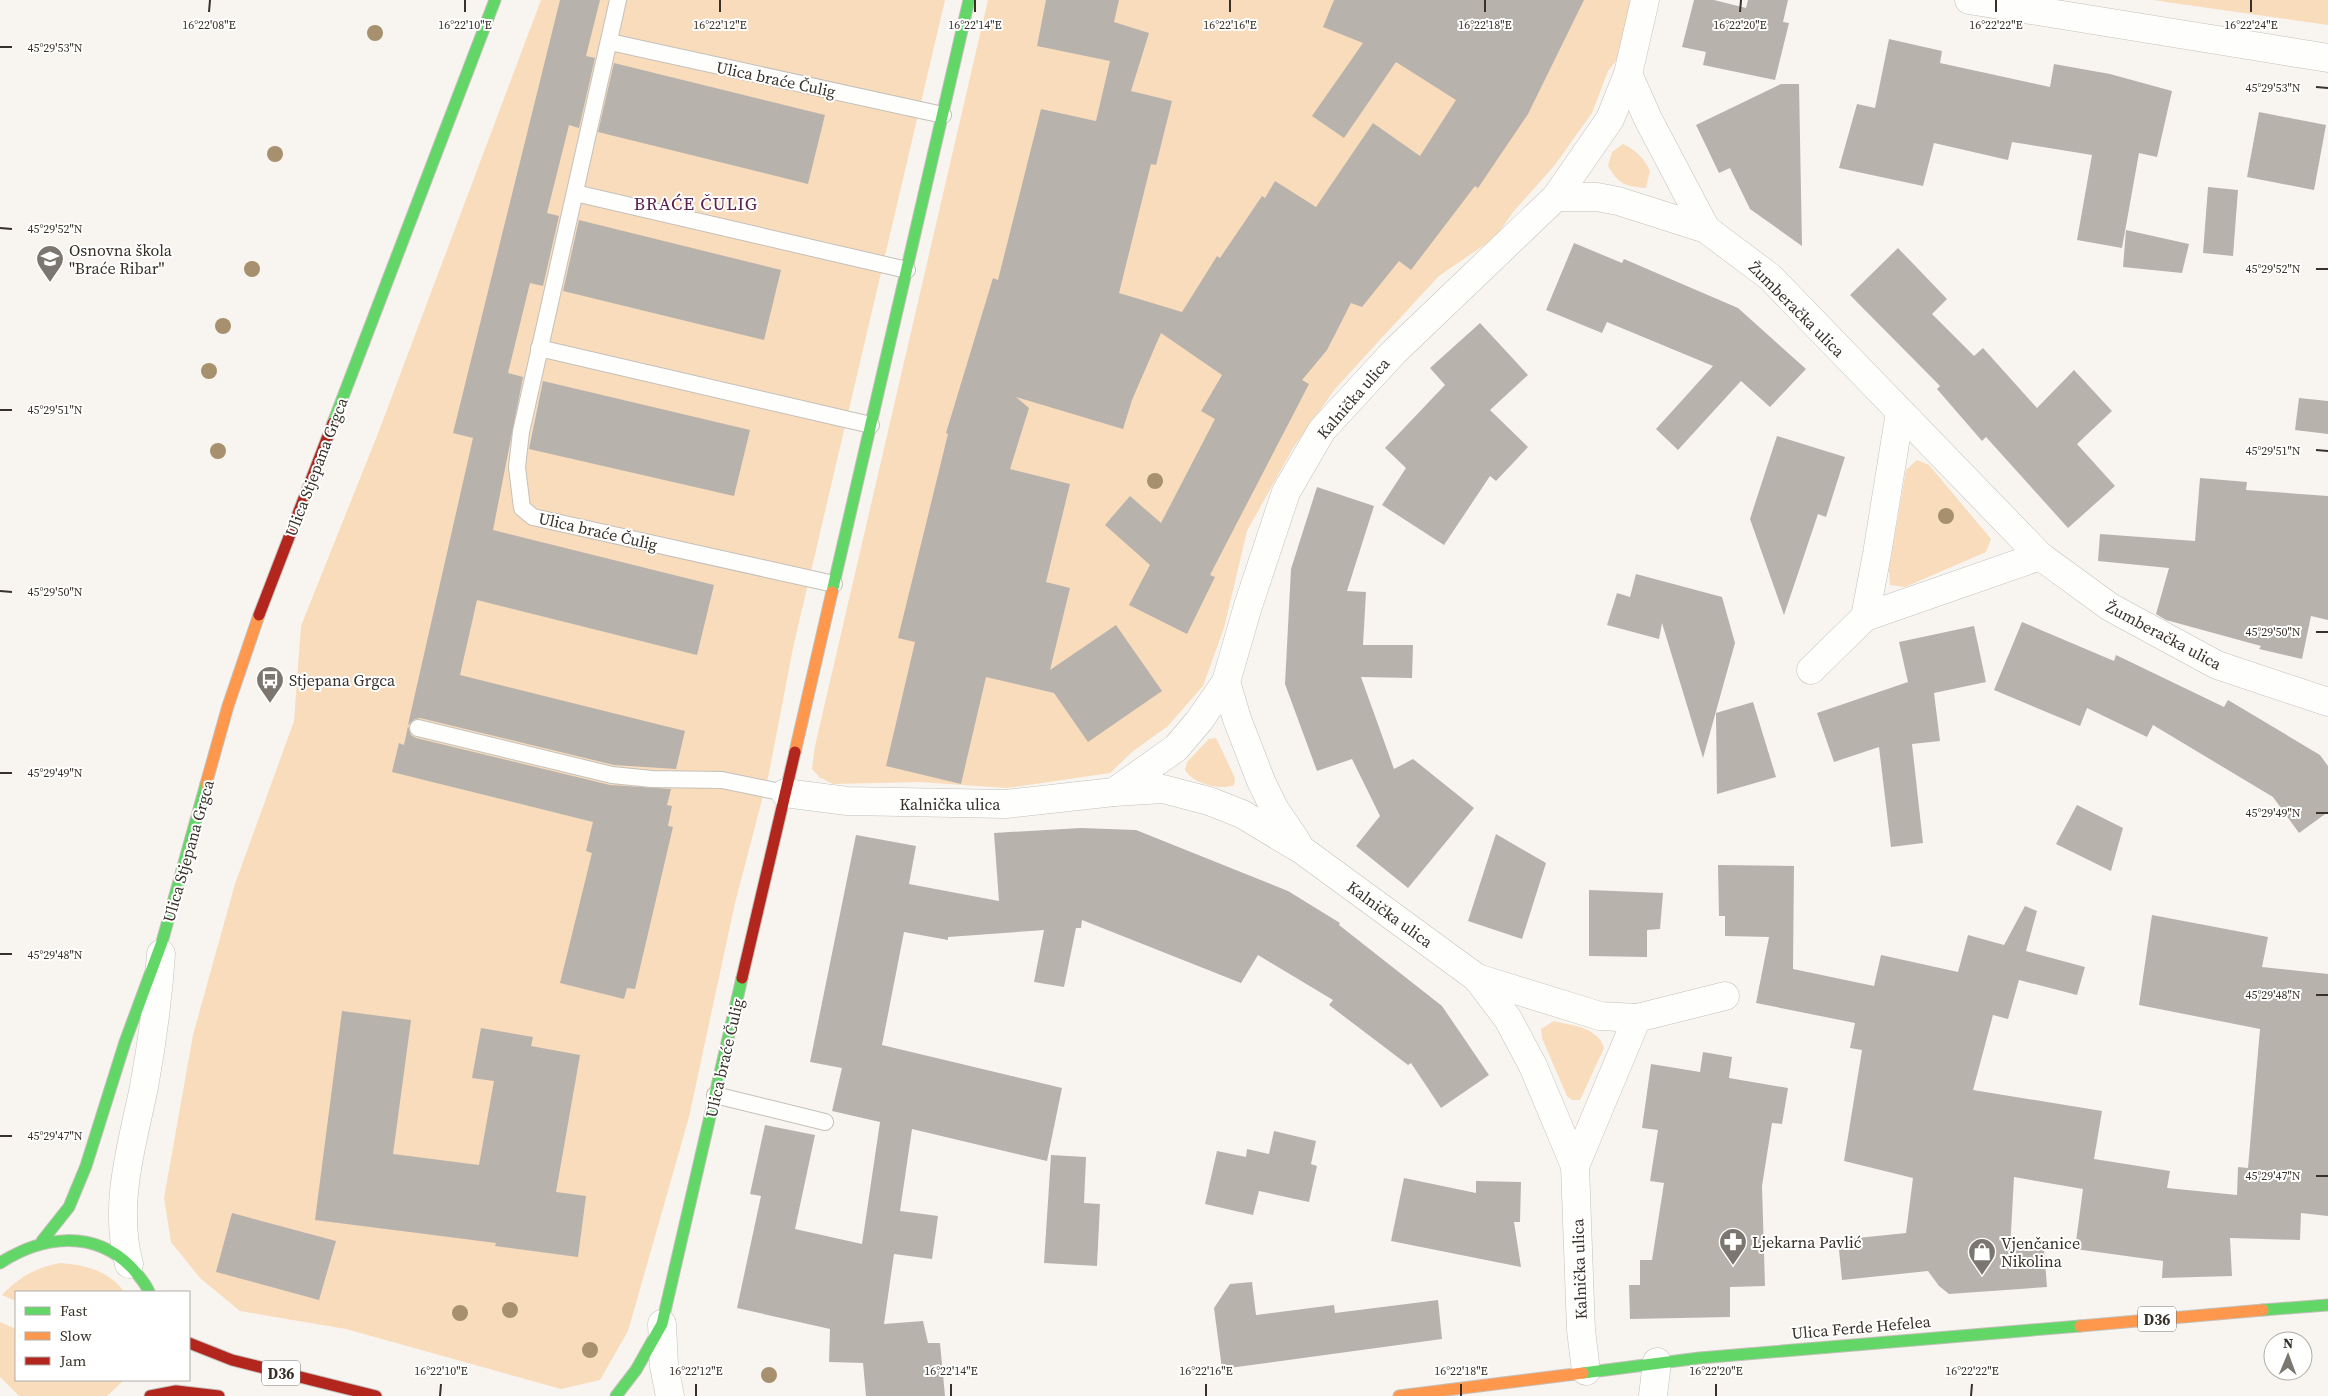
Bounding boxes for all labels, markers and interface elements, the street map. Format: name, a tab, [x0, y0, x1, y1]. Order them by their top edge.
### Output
text: 16°22'08"E	[182, 17, 236, 33]
text: 16°22'10"E	[438, 17, 492, 33]
text: 16°22'12"E	[693, 17, 747, 33]
text: 16°22'14"E	[948, 17, 1002, 33]
text: 16°22'16"E	[1203, 17, 1257, 33]
text: 16°22'18"E	[1458, 17, 1512, 33]
text: 16°22'20"E	[1713, 17, 1767, 33]
text: 16°22'22"E	[1969, 17, 2023, 33]
text: 16°22'24"E	[2224, 17, 2278, 33]
text: 45°29'53"N	[27, 40, 83, 56]
street label: Ulica braće Čulig	[714, 56, 838, 102]
text: 45°29'53"N	[2245, 80, 2301, 96]
district label: BRAĆE ČULIG	[634, 191, 758, 216]
text: 45°29'52"N	[27, 221, 83, 237]
place label: Osnovna škola ''Braće Ribar''	[69, 239, 173, 279]
school or university icon: Osnovna škola ''Braće Ribar''	[35, 244, 65, 283]
street label: Žumberačka ulica	[1744, 256, 1850, 362]
text: 45°29'52"N	[2245, 261, 2301, 277]
street label: Kalnička ulica	[1312, 352, 1395, 443]
street label: Ulica Stjepana Grgca	[279, 394, 353, 540]
text: 45°29'51"N	[27, 402, 83, 418]
text: 45°29'51"N	[2245, 443, 2301, 459]
street label: Ulica braće Čulig	[536, 507, 660, 555]
text: 45°29'50"N	[27, 584, 83, 600]
street label: Žumberačka ulica	[2102, 595, 2226, 675]
text: 45°29'50"N	[2245, 624, 2301, 640]
bus stop icon: Stjepana Grgca	[255, 665, 285, 704]
place label: Stjepana Grgca	[289, 669, 396, 691]
text: 45°29'49"N	[27, 765, 83, 781]
street label: Ulica Stjepana Grgca	[157, 776, 219, 925]
street label: Kalnička ulica	[900, 793, 1001, 815]
text: 45°29'49"N	[2245, 805, 2301, 821]
street label: Kalnička ulica	[1343, 875, 1438, 953]
text: 45°29'48"N	[27, 947, 83, 963]
text: 45°29'48"N	[2245, 987, 2301, 1003]
street label: Ulica braće Čulig	[700, 996, 748, 1120]
text: 45°29'47"N	[27, 1128, 83, 1144]
text: 45°29'47"N	[2245, 1168, 2301, 1184]
street label: Kalnička ulica	[1566, 1217, 1592, 1320]
pharmacy icon: Ljekarna Pavlić	[1718, 1227, 1748, 1266]
place label: Ljekarna Pavlić	[1752, 1231, 1862, 1253]
place label: Vjenčanice Nikolina	[2001, 1232, 2080, 1272]
shop icon: Vjenčanice Nikolina	[1967, 1237, 1997, 1276]
legend	[15, 1291, 190, 1381]
text: Fast	[60, 1300, 87, 1321]
road number: D36	[2138, 1306, 2176, 1332]
street label: Ulica Ferde Hefelea	[1790, 1310, 1932, 1344]
text: Slow	[60, 1325, 92, 1346]
north arrow	[2263, 1331, 2313, 1381]
text: N	[2283, 1333, 2294, 1353]
text: Jam	[59, 1350, 87, 1371]
road number: D36	[262, 1360, 300, 1386]
text: 16°22'10"E	[414, 1363, 468, 1379]
text: 16°22'12"E	[669, 1363, 723, 1379]
text: 16°22'14"E	[924, 1363, 978, 1379]
text: 16°22'16"E	[1179, 1363, 1233, 1379]
text: 16°22'18"E	[1434, 1363, 1488, 1379]
text: 16°22'20"E	[1689, 1363, 1743, 1379]
text: 16°22'22"E	[1945, 1363, 1999, 1379]

